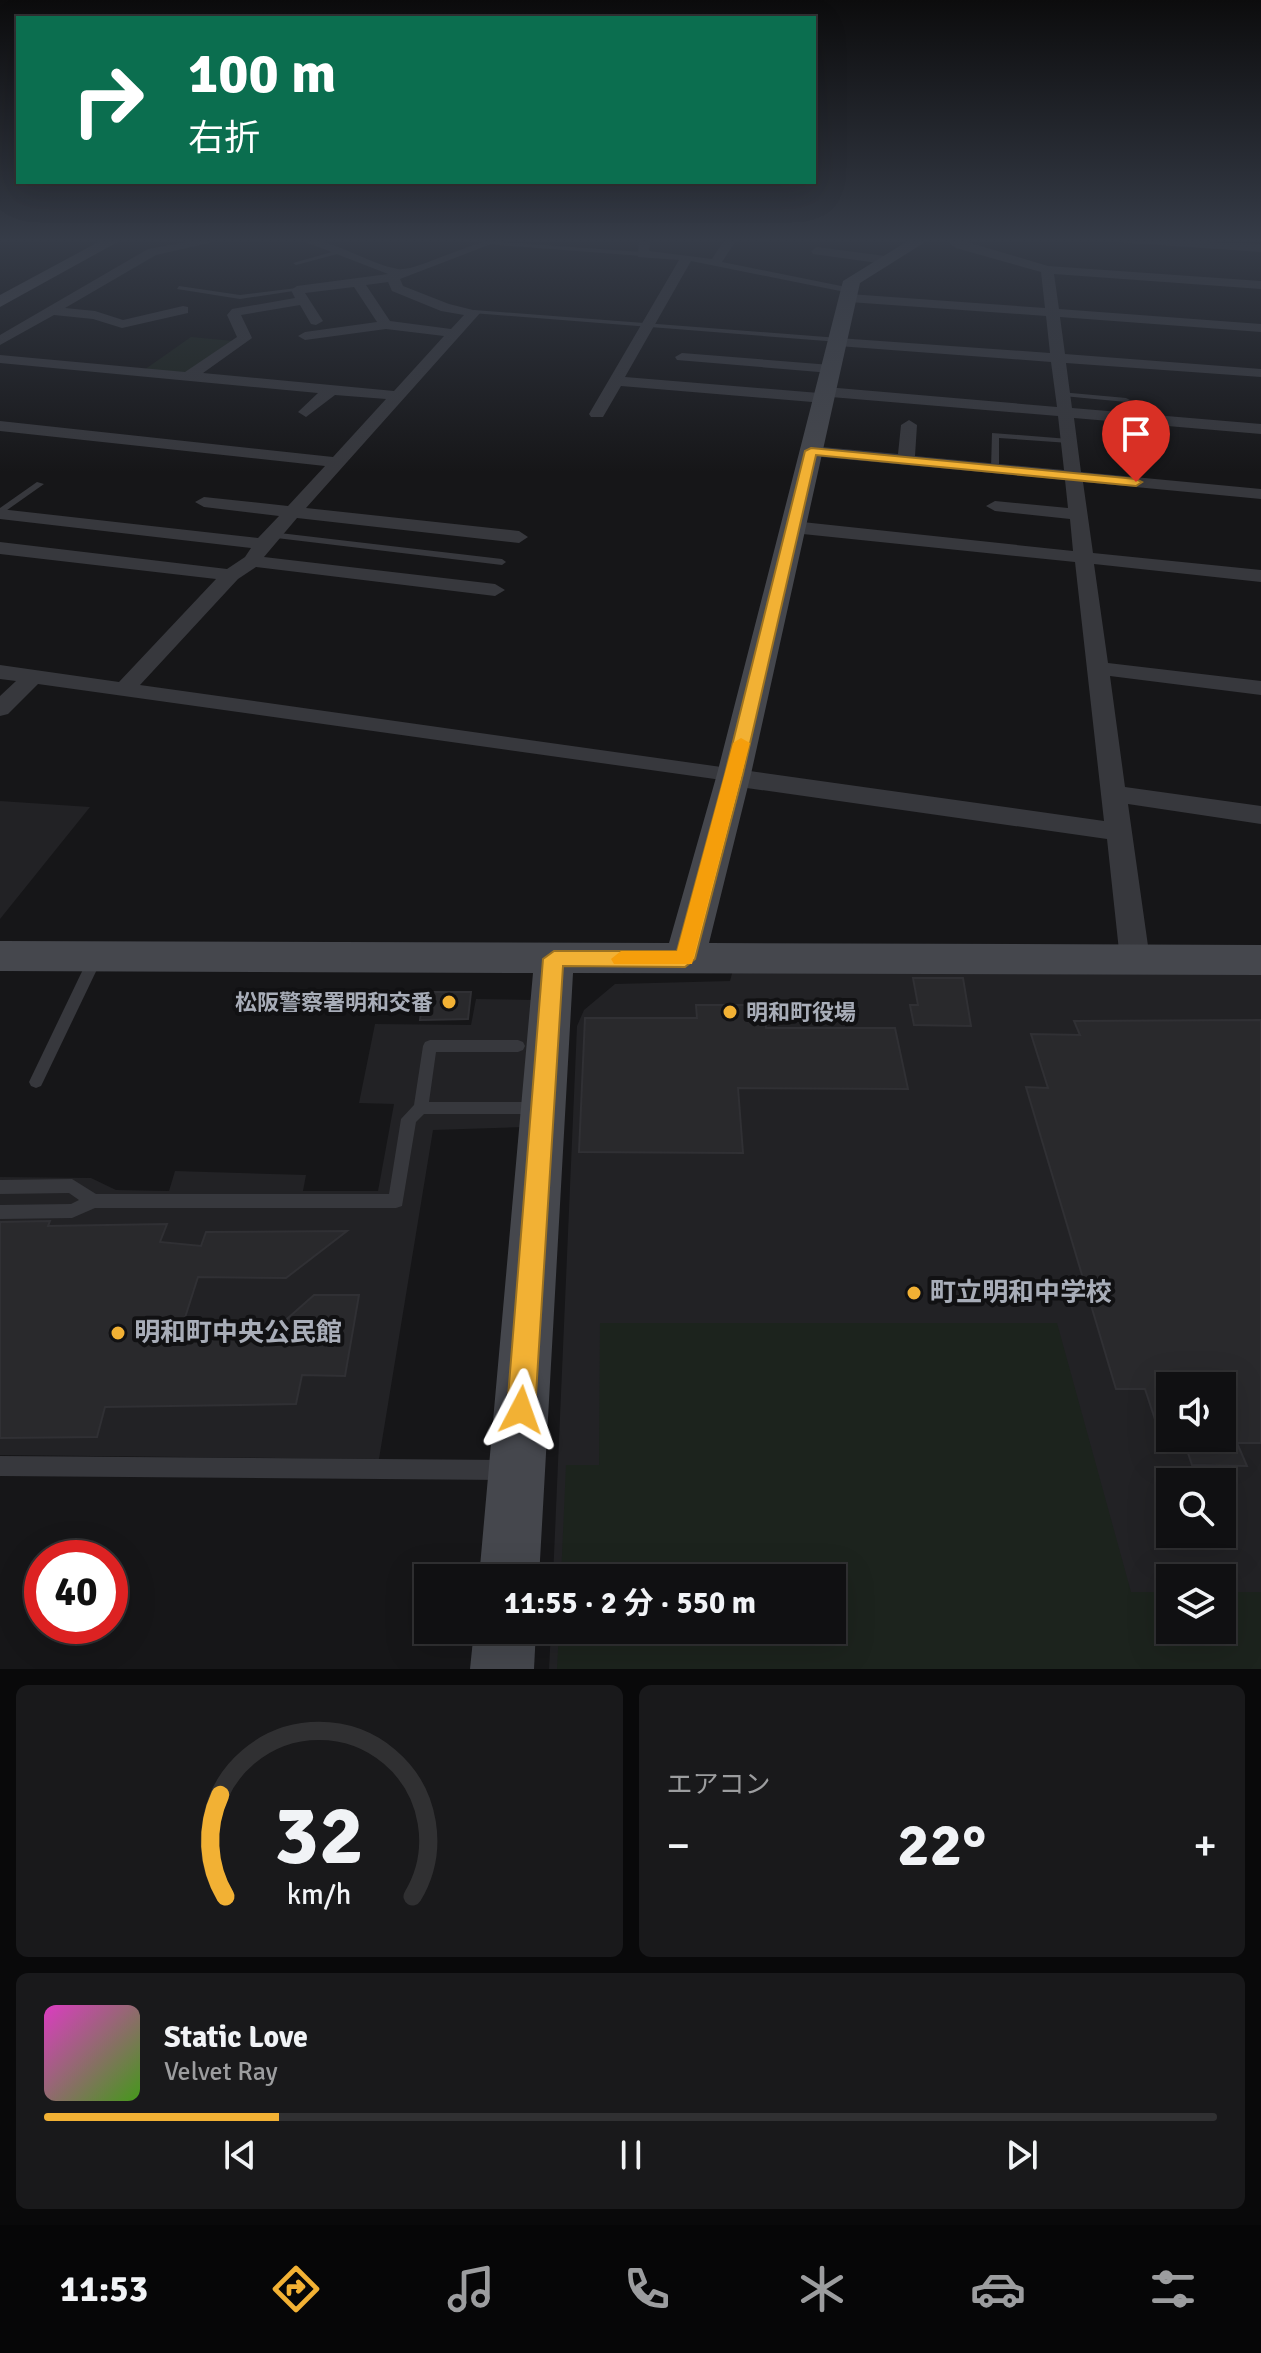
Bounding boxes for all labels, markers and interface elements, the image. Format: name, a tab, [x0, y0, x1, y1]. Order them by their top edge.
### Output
text: 100 m	[188, 39, 336, 108]
icon: right	[56, 48, 160, 152]
text: 右折	[188, 116, 260, 161]
pin	[1102, 400, 1170, 482]
icon: arrive	[1114, 412, 1158, 456]
place label: 松阪警察署明和交番	[235, 989, 433, 1016]
marker: 松阪警察署明和交番	[440, 993, 458, 1011]
place label: 明和町役場	[746, 999, 856, 1026]
marker: 明和町役場	[721, 1003, 739, 1021]
place label: 町立明和中学校	[930, 1277, 1112, 1309]
marker: 町立明和中学校	[905, 1284, 923, 1302]
place label: 明和町中央公民館	[134, 1317, 342, 1349]
marker: 明和町中央公民館	[109, 1324, 127, 1342]
position arrow	[479, 1368, 563, 1452]
map controls	[1156, 1372, 1236, 1644]
button: sound	[1156, 1372, 1236, 1452]
button: search	[1156, 1468, 1236, 1548]
speed limit sign: 40	[24, 1540, 128, 1644]
button: layers	[1156, 1564, 1236, 1644]
text: 11:55 · 2 分 · 550 m	[504, 1585, 756, 1622]
text: エアコン	[667, 1769, 771, 1801]
text: 32	[274, 1785, 364, 1887]
text: 22°	[897, 1809, 986, 1883]
text: −	[667, 1819, 690, 1873]
text: +	[1193, 1819, 1217, 1873]
text: km/h	[287, 1877, 352, 1912]
text: Static Love	[164, 2019, 308, 2056]
text: Velvet Ray	[164, 2056, 278, 2088]
icon: previous	[218, 2133, 262, 2177]
icon: pause	[609, 2133, 653, 2177]
icon: next	[1000, 2133, 1044, 2177]
icon: directions	[268, 2261, 324, 2317]
icon: music	[443, 2261, 499, 2317]
icon: phone	[619, 2261, 675, 2317]
icon: climate	[794, 2261, 850, 2317]
icon: car	[970, 2261, 1026, 2317]
icon: filters	[1145, 2261, 1201, 2317]
text: 11:53	[60, 2267, 148, 2312]

